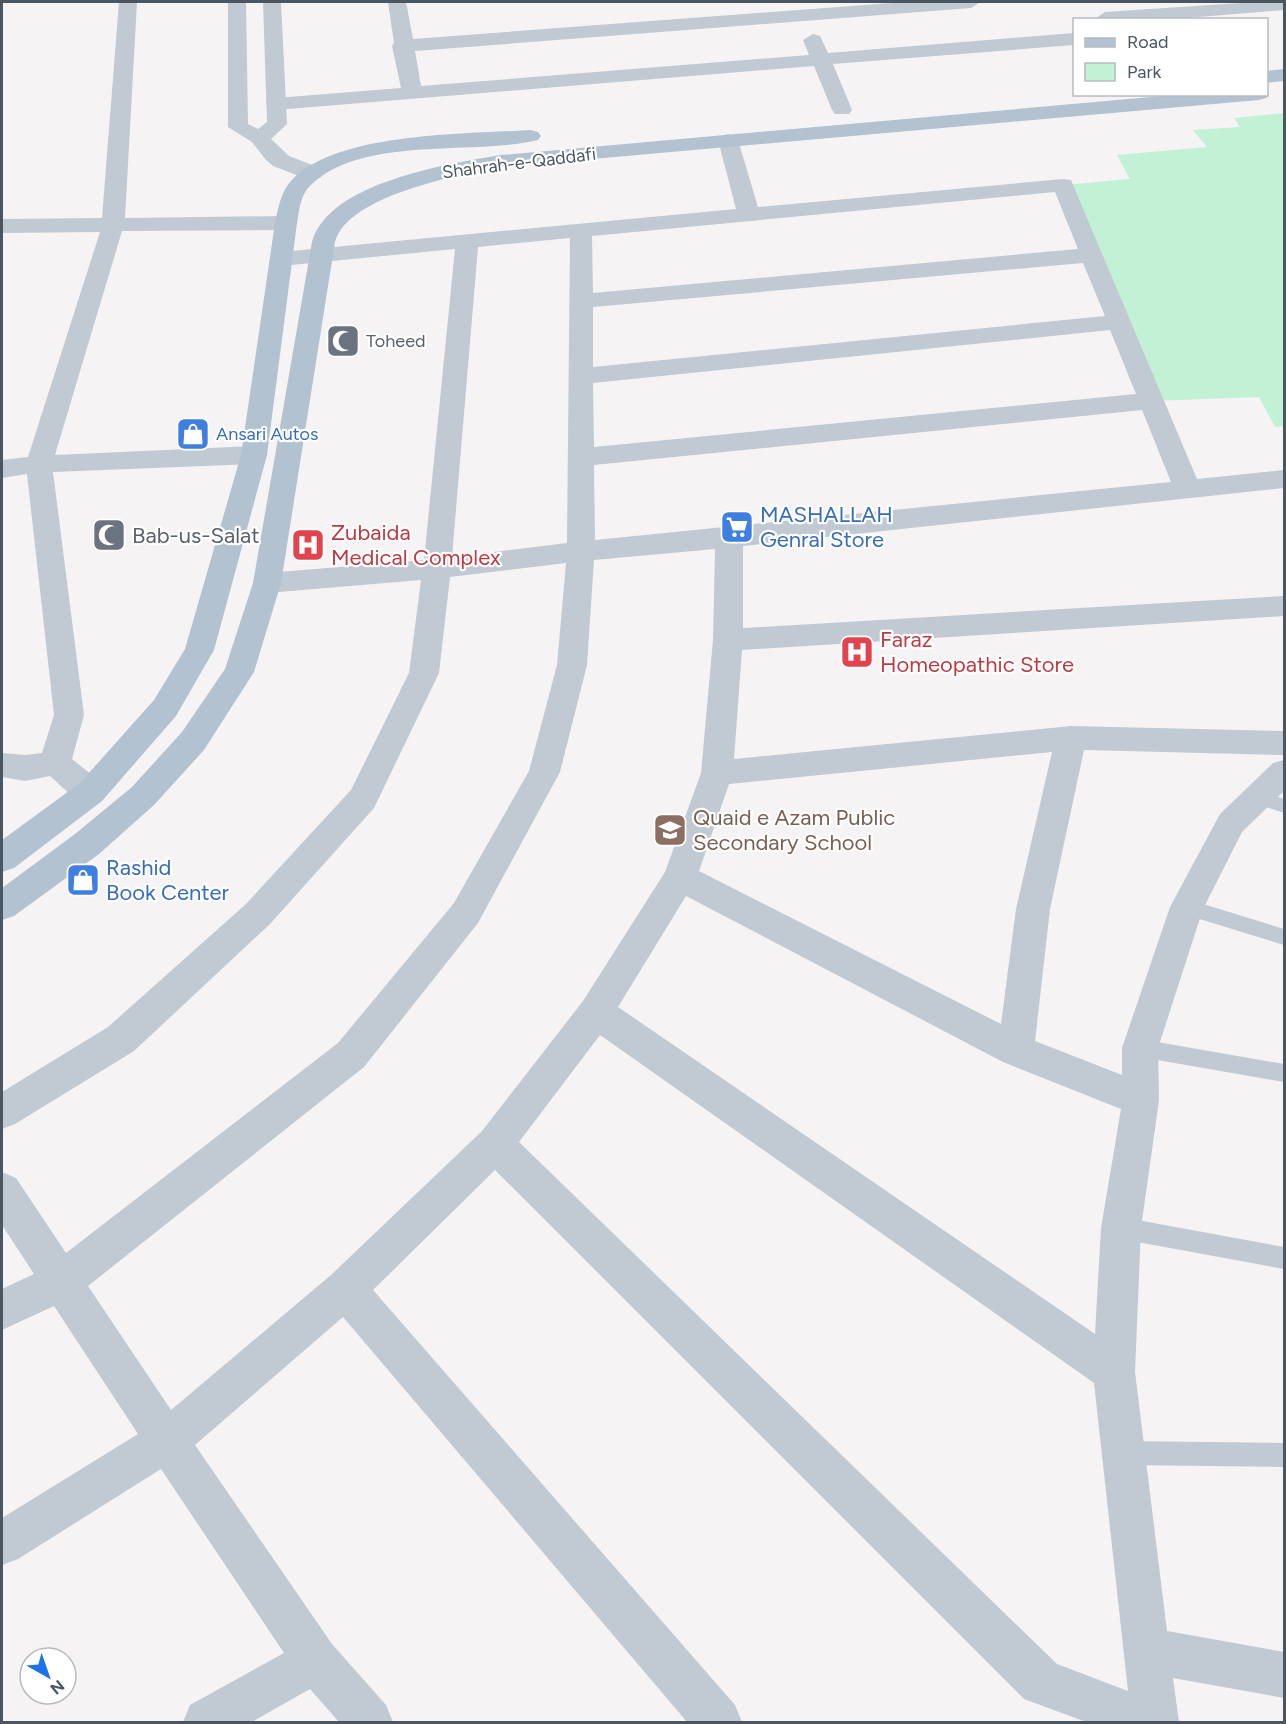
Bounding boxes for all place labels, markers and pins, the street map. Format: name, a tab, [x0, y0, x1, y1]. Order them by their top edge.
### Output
mosque icon: Toheed	[325, 323, 361, 359]
place label: Toheed	[366, 330, 426, 352]
shop icon: Ansari Autos	[175, 416, 211, 452]
place label: Ansari Autos	[216, 423, 318, 445]
place label: MASHALLAH Genral Store	[760, 501, 893, 553]
supermarket icon: MASHALLAH Genral Store	[719, 509, 755, 545]
mosque icon: Bab-us-Salat	[91, 517, 127, 553]
place label: Zubaida Medical Complex	[331, 519, 501, 571]
place label: Bab-us-Salat	[132, 522, 260, 549]
hospital icon: Zubaida Medical Complex	[290, 527, 326, 563]
place label: Faraz Homeopathic Store	[880, 626, 1074, 678]
hospital icon: Faraz Homeopathic Store	[839, 634, 875, 670]
place label: Quaid e Azam Public Secondary School	[693, 804, 895, 856]
school or university icon: Quaid e Azam Public Secondary School	[652, 812, 688, 848]
place label: Rashid Book Center	[106, 854, 229, 906]
shop icon: Rashid Book Center	[65, 862, 101, 898]

